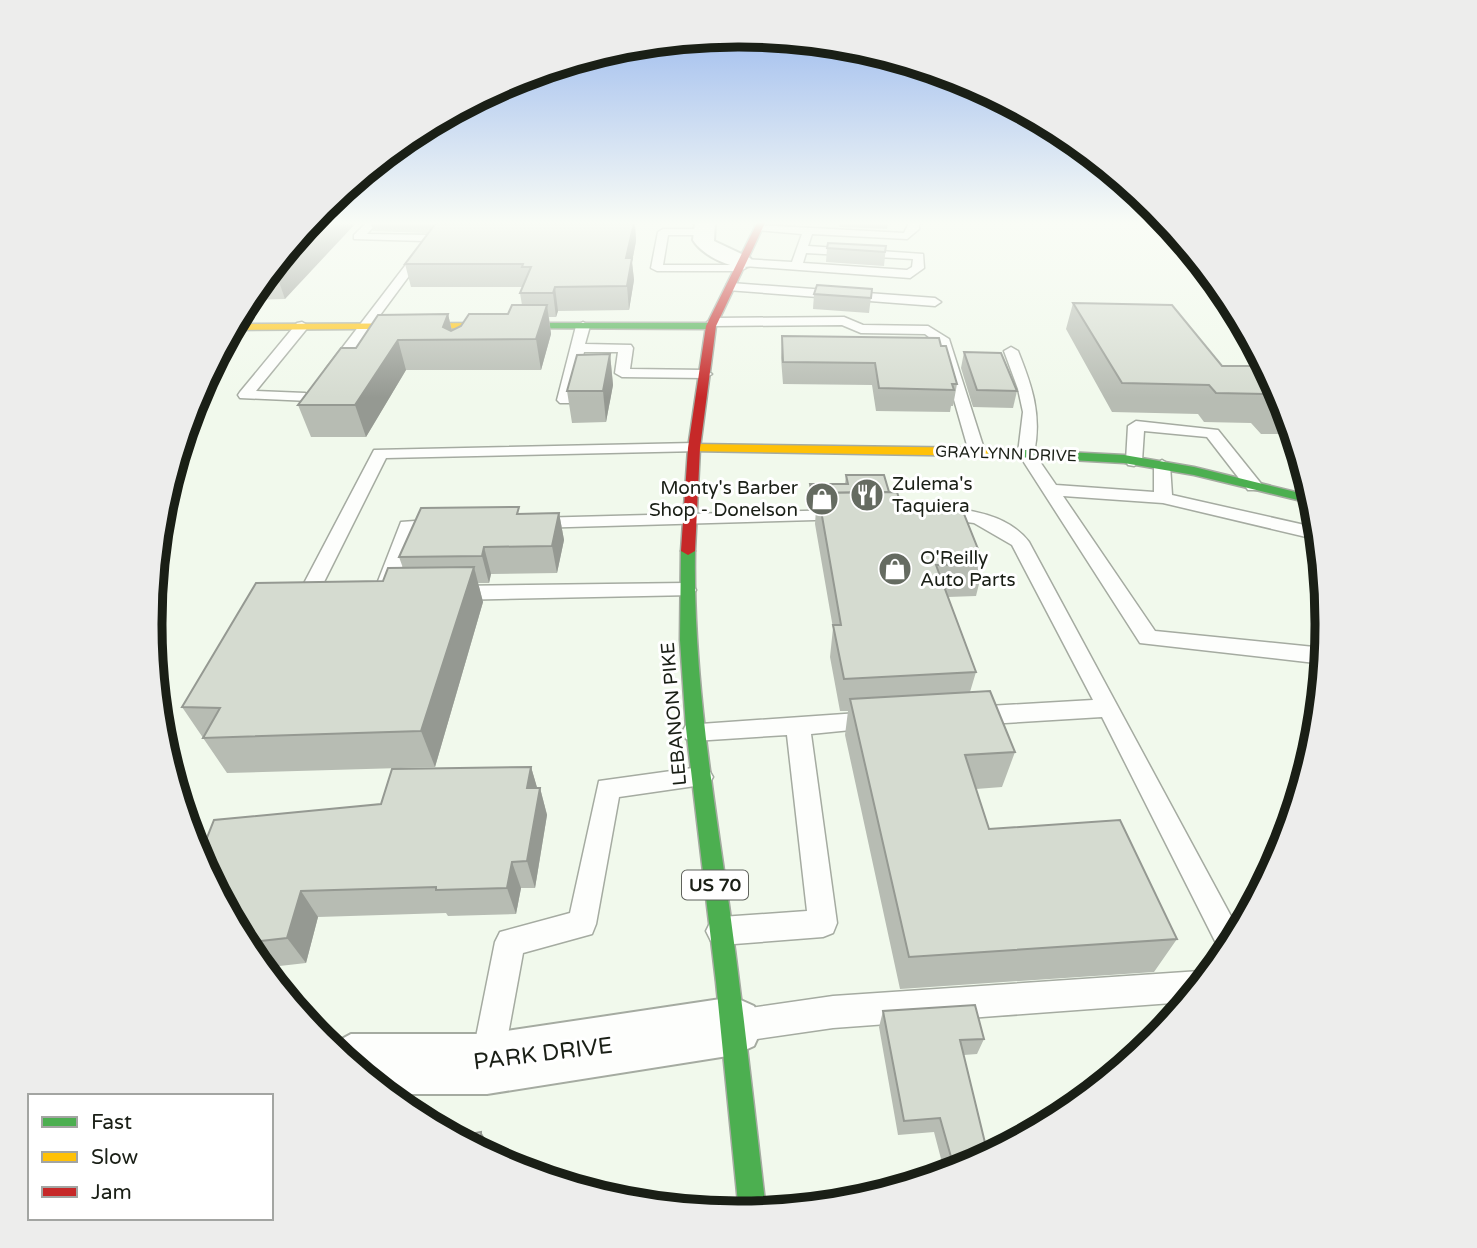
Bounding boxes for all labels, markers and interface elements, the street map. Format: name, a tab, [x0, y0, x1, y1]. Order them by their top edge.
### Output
street label: GRAYLYNN DRIVE	[935, 442, 1077, 466]
place label: Zulema's Taquiera	[892, 473, 973, 517]
restaurant icon: Zulema's Taquiera	[848, 476, 886, 514]
place label: Monty's Barber Shop - Donelson	[649, 477, 799, 521]
shop icon: Monty's Barber Shop - Donelson	[803, 480, 841, 518]
place label: O'Reilly Auto Parts	[920, 547, 1016, 591]
shop icon: O'Reilly Auto Parts	[876, 550, 914, 588]
street label: LEBANON PIKE	[657, 641, 691, 787]
road number: US 70	[682, 870, 748, 900]
street label: PARK DRIVE	[472, 1032, 614, 1076]
legend	[28, 1094, 273, 1220]
text: Fast	[91, 1110, 132, 1135]
text: Slow	[91, 1145, 139, 1170]
text: Jam	[91, 1180, 132, 1205]

